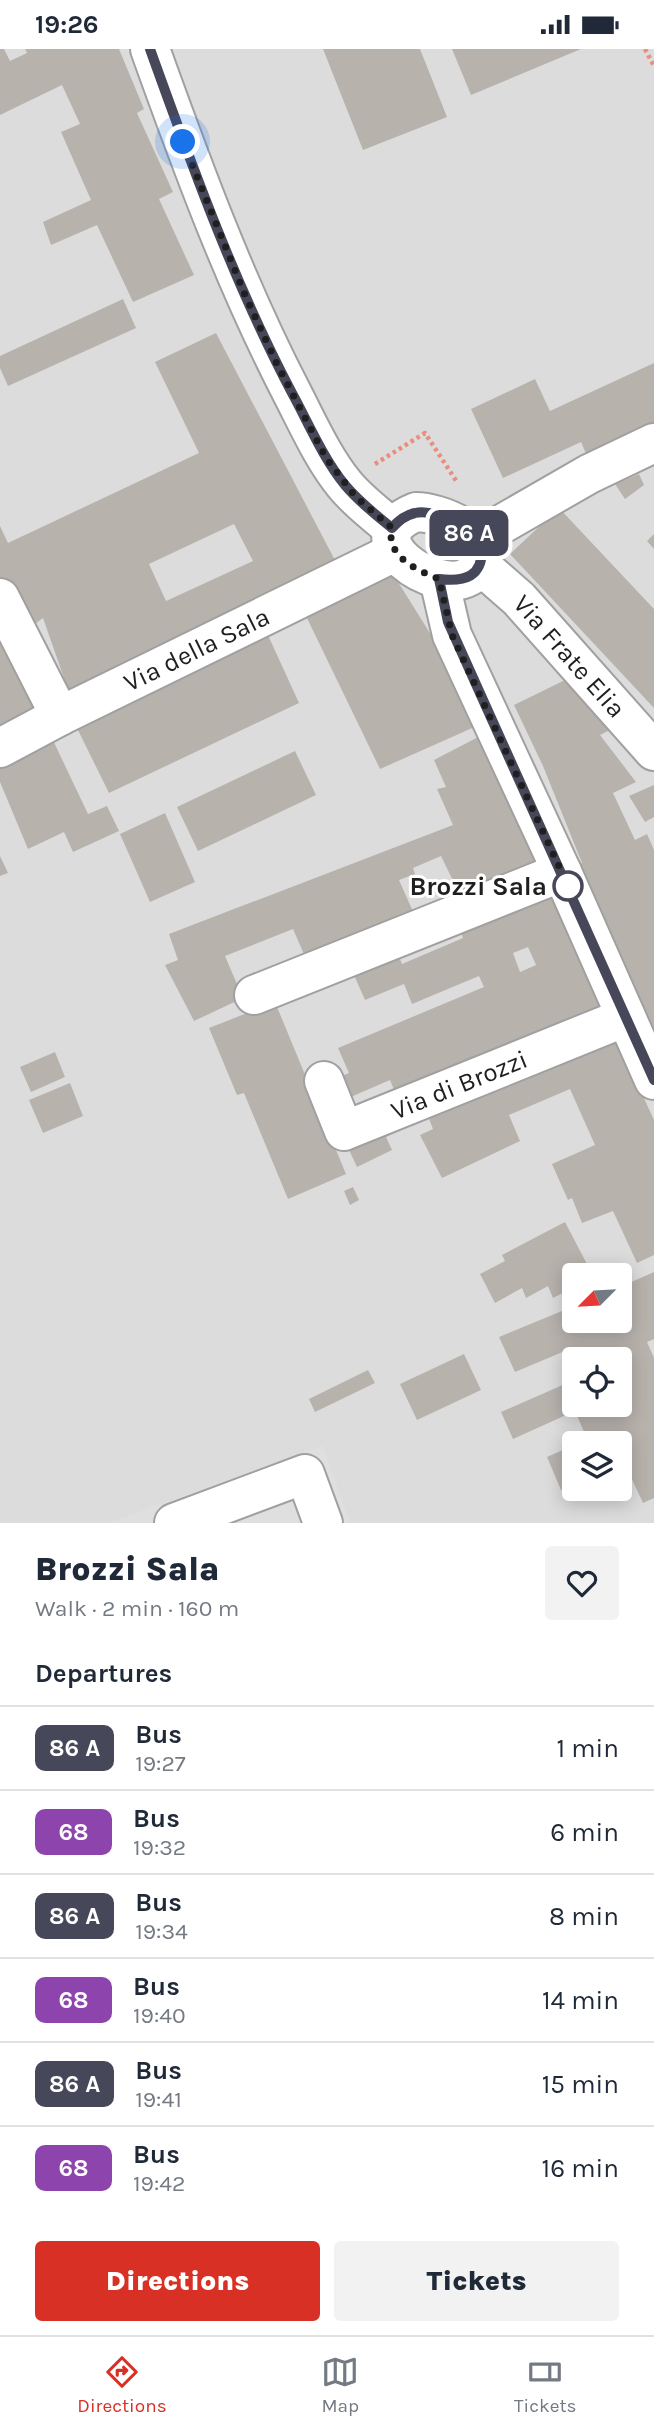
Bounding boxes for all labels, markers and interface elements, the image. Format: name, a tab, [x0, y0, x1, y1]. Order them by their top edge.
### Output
text: 19:26	[35, 9, 99, 40]
your location	[165, 124, 200, 159]
line badge: 86 A	[420, 510, 518, 556]
text: 86 A	[443, 519, 495, 547]
street label: Via Frate Elia	[507, 588, 632, 724]
street label: Via della Sala	[119, 600, 274, 698]
place label: Brozzi Sala	[409, 871, 547, 902]
marker: Brozzi Sala	[553, 871, 583, 901]
street label: Via di Brozzi	[386, 1043, 532, 1126]
north arrow	[562, 1263, 632, 1333]
map controls	[562, 1263, 632, 1501]
button: locate	[562, 1347, 632, 1417]
button: layers	[562, 1431, 632, 1501]
button: heart	[545, 1546, 619, 1620]
text: Brozzi Sala	[35, 1550, 220, 1588]
text: Walk · 2 min · 160 m	[35, 1595, 239, 1622]
text: Departures	[35, 1658, 172, 1689]
text: Bus	[135, 1719, 182, 1750]
text: 1 min	[556, 1733, 619, 1764]
text: 86 A	[49, 1734, 100, 1762]
text: 19:27	[135, 1750, 186, 1777]
text: Bus	[133, 1803, 180, 1834]
text: 6 min	[550, 1817, 619, 1848]
text: 68	[58, 1818, 89, 1846]
text: 19:32	[133, 1834, 186, 1861]
text: Bus	[135, 1887, 182, 1918]
text: 8 min	[549, 1901, 619, 1932]
text: 86 A	[49, 1902, 100, 1930]
text: 19:34	[135, 1918, 188, 1945]
text: Bus	[133, 1971, 180, 2002]
text: 14 min	[542, 1985, 619, 2016]
text: 68	[58, 1986, 89, 2014]
text: 19:40	[133, 2002, 186, 2029]
text: Bus	[135, 2055, 182, 2086]
text: 15 min	[542, 2069, 619, 2100]
text: 86 A	[49, 2070, 100, 2098]
text: 19:41	[135, 2086, 182, 2113]
text: Bus	[133, 2139, 180, 2170]
text: 16 min	[542, 2153, 619, 2184]
text: 68	[58, 2154, 89, 2182]
text: 19:42	[133, 2170, 185, 2197]
button: Directions	[35, 2241, 320, 2321]
button: Tickets	[334, 2241, 619, 2321]
tab: Directions	[77, 2353, 167, 2417]
tab: Map	[321, 2353, 359, 2417]
tab: Tickets	[514, 2353, 577, 2417]

